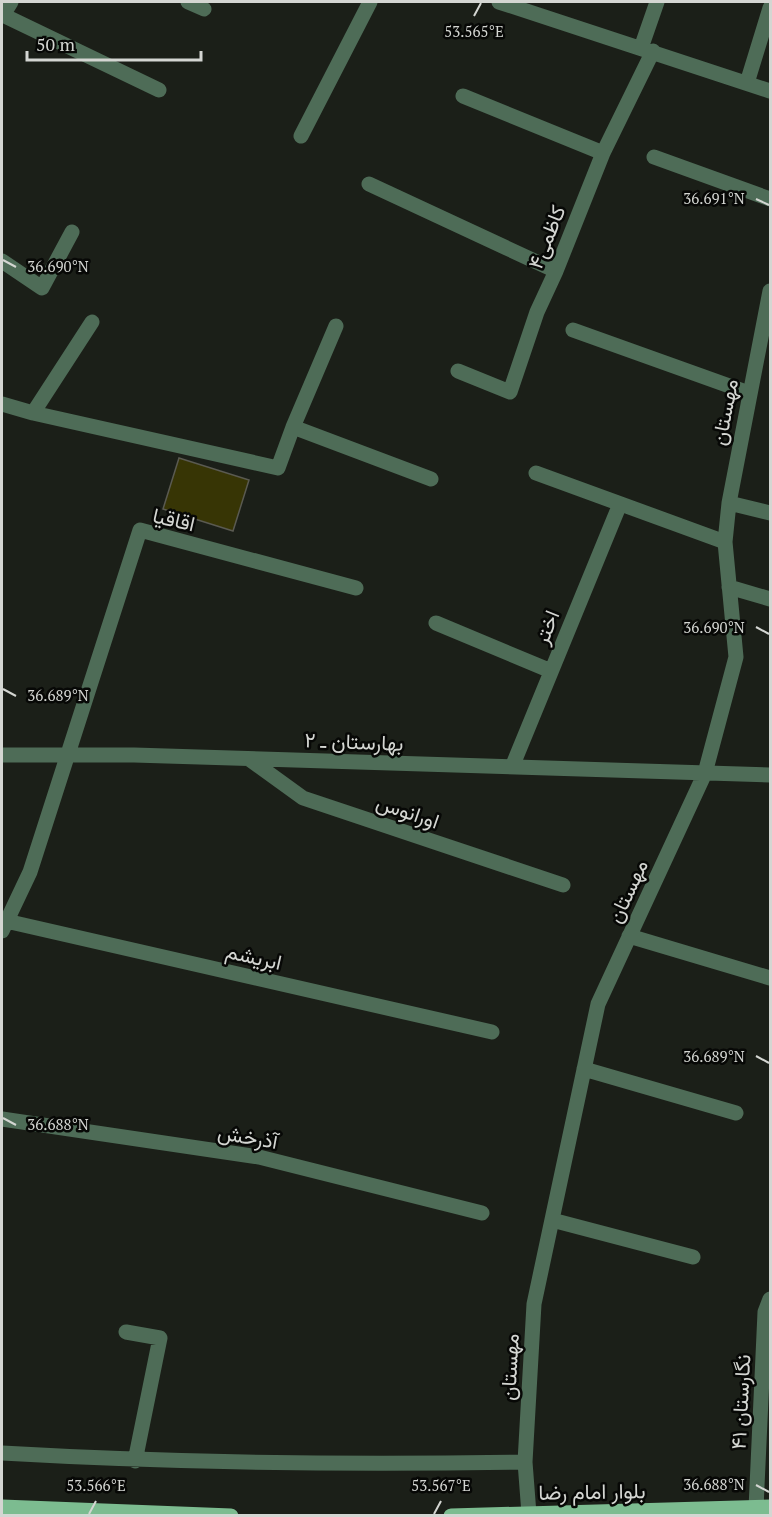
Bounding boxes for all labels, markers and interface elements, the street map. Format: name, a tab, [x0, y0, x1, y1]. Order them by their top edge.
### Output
text: 53.565°E	[444, 21, 504, 41]
scale bar	[27, 24, 201, 62]
text: 50 m	[36, 32, 76, 56]
text: 36.691°N	[683, 188, 745, 208]
street label: کاظمی۴	[521, 201, 571, 273]
text: 36.690°N	[27, 256, 89, 276]
street label: مهستان	[704, 376, 744, 448]
street label: اقاقیا	[150, 501, 198, 537]
street label: اختر	[526, 606, 565, 649]
text: 36.690°N	[683, 617, 745, 637]
text: 36.689°N	[27, 685, 89, 705]
street label: بهارستان ـ ۲	[304, 725, 404, 757]
street label: اورانوس	[373, 787, 443, 835]
street label: مهستان	[600, 855, 654, 927]
street label: ابریشم	[223, 936, 285, 977]
text: 36.689°N	[683, 1046, 745, 1066]
text: 36.688°N	[27, 1114, 89, 1134]
street label: آذرخش	[216, 1117, 282, 1155]
street label: مهستان	[493, 1333, 525, 1401]
street label: نگارستان ۴۱	[724, 1354, 756, 1450]
text: 36.688°N	[683, 1474, 745, 1494]
text: 53.566°E	[66, 1475, 126, 1495]
text: 53.567°E	[411, 1475, 471, 1495]
street label: بلوار امام رضا	[538, 1476, 646, 1507]

